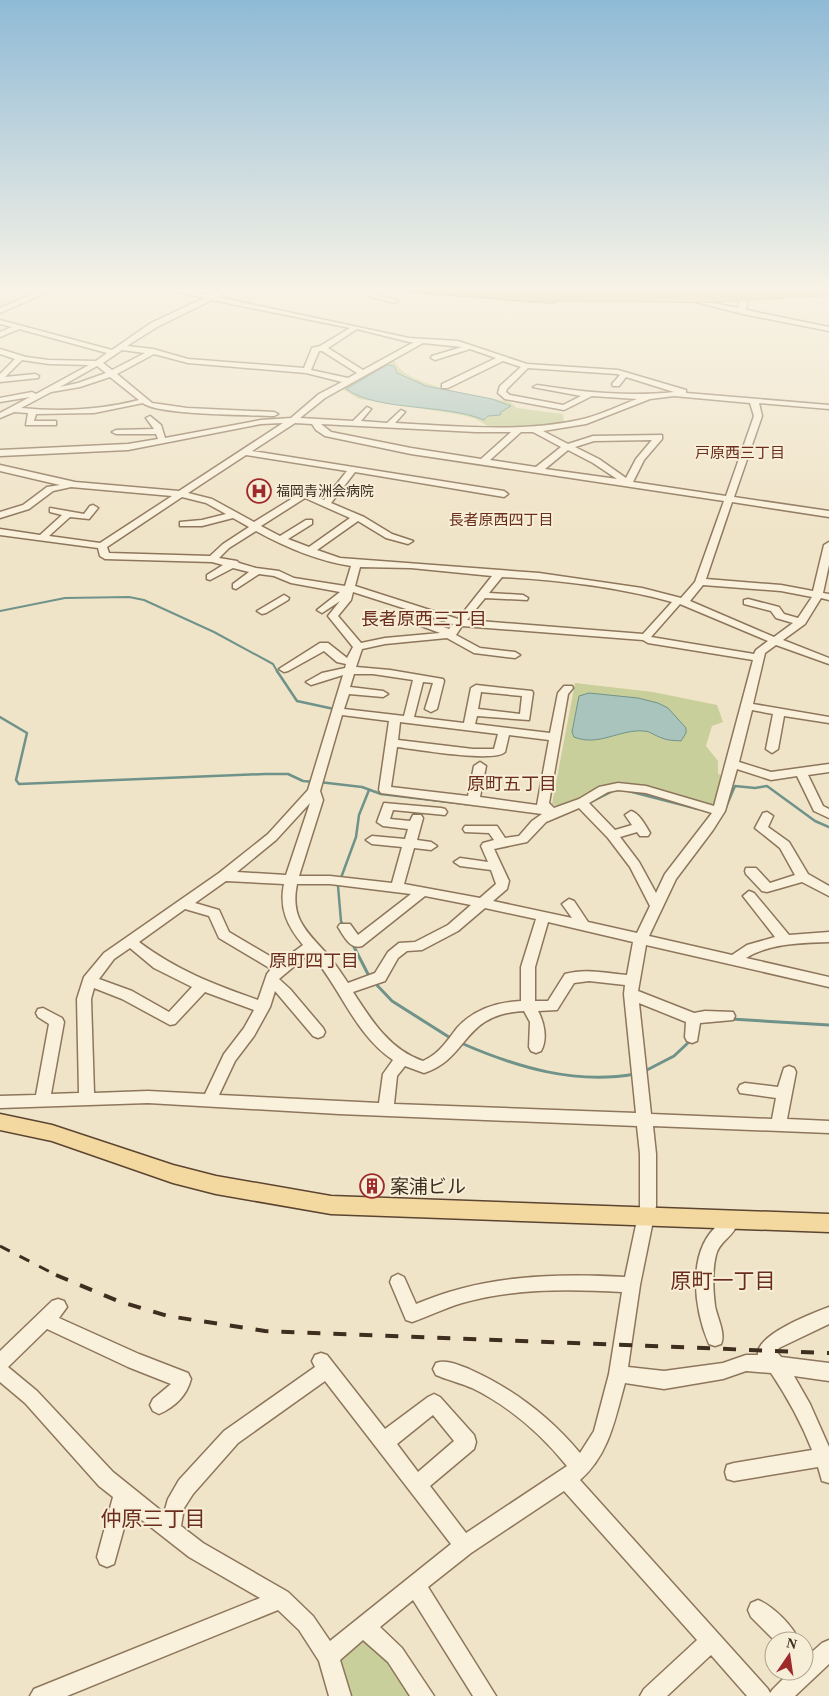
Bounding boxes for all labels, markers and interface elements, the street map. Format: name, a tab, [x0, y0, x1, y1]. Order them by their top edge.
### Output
district label: 戸原西三丁目	[695, 445, 785, 461]
hospital icon: 福岡青洲会病院	[246, 478, 272, 504]
place label: 福岡青洲会病院	[276, 483, 374, 499]
district label: 長者原西四丁目	[448, 512, 554, 528]
district label: 長者原西三丁目	[361, 609, 487, 629]
district label: 原町五丁目	[467, 774, 557, 794]
district label: 原町四丁目	[269, 951, 359, 971]
building icon: 案浦ビル	[359, 1173, 385, 1199]
place label: 案浦ビル	[390, 1176, 466, 1197]
district label: 原町一丁目	[671, 1269, 776, 1293]
district label: 仲原三丁目	[101, 1507, 206, 1531]
north arrow	[764, 1631, 814, 1681]
text: N	[785, 1635, 798, 1652]

